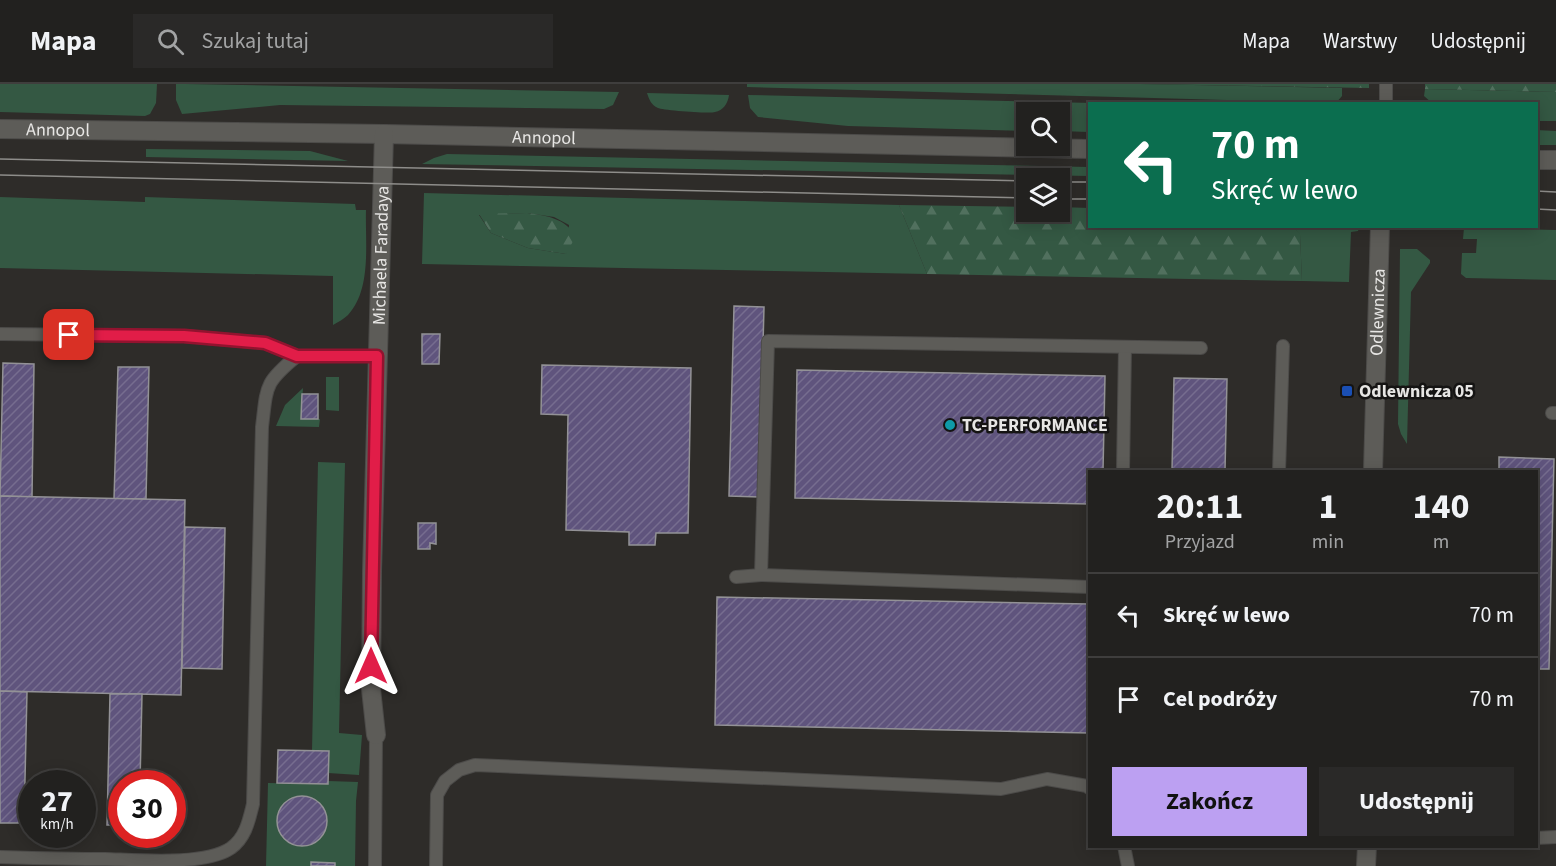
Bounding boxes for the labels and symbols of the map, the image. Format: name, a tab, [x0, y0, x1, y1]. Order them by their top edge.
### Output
street label: Annopol	[26, 117, 90, 143]
street label: Annopol	[512, 125, 576, 151]
street label: Michaela Faradaya	[367, 185, 396, 325]
street label: Odlewnicza	[1364, 268, 1392, 356]
pin	[43, 309, 94, 360]
place label: Odlewnicza 05	[1359, 379, 1474, 404]
marker: Odlewnicza 05	[1340, 384, 1354, 398]
place label: TC-PERFORMANCE	[962, 413, 1108, 438]
marker: TC-PERFORMANCE	[943, 418, 957, 432]
position arrow	[339, 634, 403, 698]
speed limit sign: 30	[108, 770, 186, 848]

